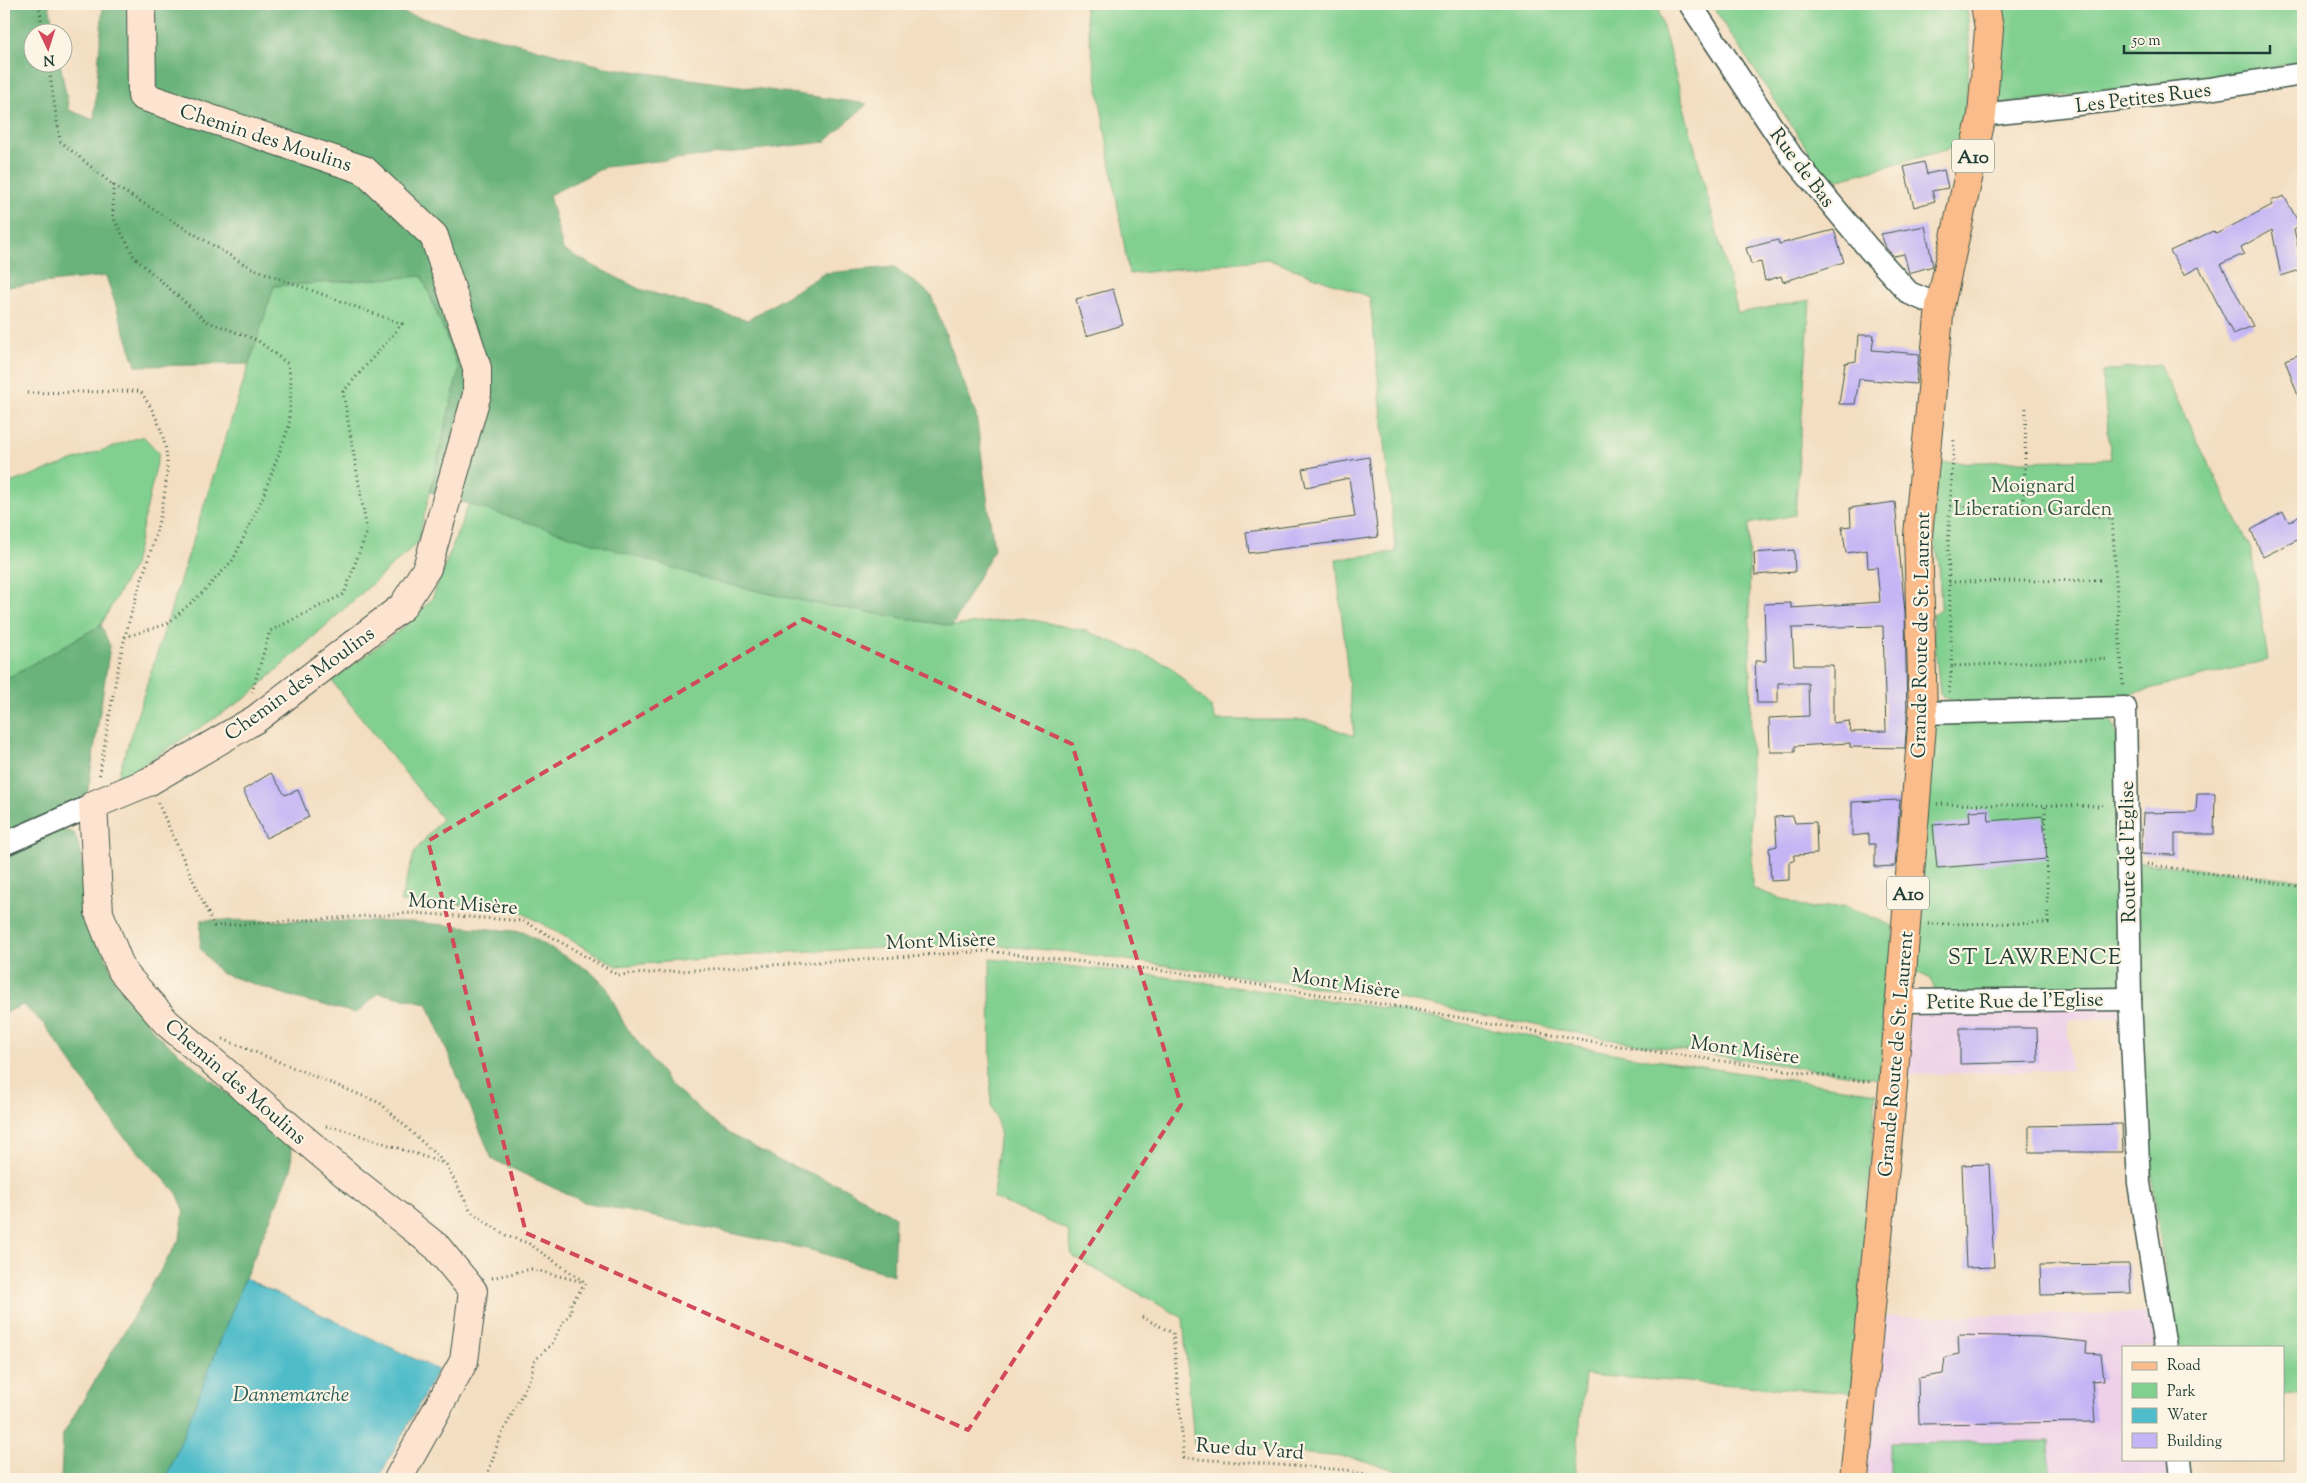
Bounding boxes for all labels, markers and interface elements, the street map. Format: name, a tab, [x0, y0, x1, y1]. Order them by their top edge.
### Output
north arrow	[22, 22, 72, 72]
scale bar	[2124, 22, 2271, 54]
text: 50 m	[2131, 31, 2161, 52]
text: N	[42, 49, 55, 69]
street label: Les Petites Rues	[2074, 77, 2213, 122]
street label: Chemin des Moulins	[175, 98, 355, 181]
street label: Rue de Bas	[1761, 123, 1841, 215]
road number: A10	[1952, 140, 1994, 172]
park label: Moignard Liberation Garden	[1954, 473, 2113, 525]
street label: Grande Route de St. Laurent	[1906, 511, 1939, 759]
street label: Chemin des Moulins	[219, 621, 382, 749]
street label: Route de l'Eglise	[2114, 781, 2145, 923]
road number: A10	[1887, 876, 1929, 910]
street label: Mont Misère	[407, 887, 519, 924]
street label: Mont Misère	[886, 926, 996, 959]
street label: Grande Route de St. Laurent	[1872, 930, 1923, 1178]
district label: ST LAWRENCE	[1948, 943, 2122, 975]
street label: Mont Misère	[1289, 963, 1402, 1008]
street label: Petite Rue de l'Eglise	[1926, 986, 2104, 1019]
street label: Chemin des Moulins	[157, 1013, 312, 1153]
street label: Mont Misère	[1688, 1029, 1801, 1073]
legend	[2122, 1346, 2284, 1460]
text: Road	[2167, 1356, 2201, 1377]
water label: Dannemarche	[233, 1381, 349, 1411]
text: Park	[2167, 1382, 2196, 1403]
text: Water	[2167, 1406, 2208, 1427]
street label: Rue du Vard	[1195, 1432, 1305, 1469]
text: Building	[2167, 1432, 2222, 1453]

